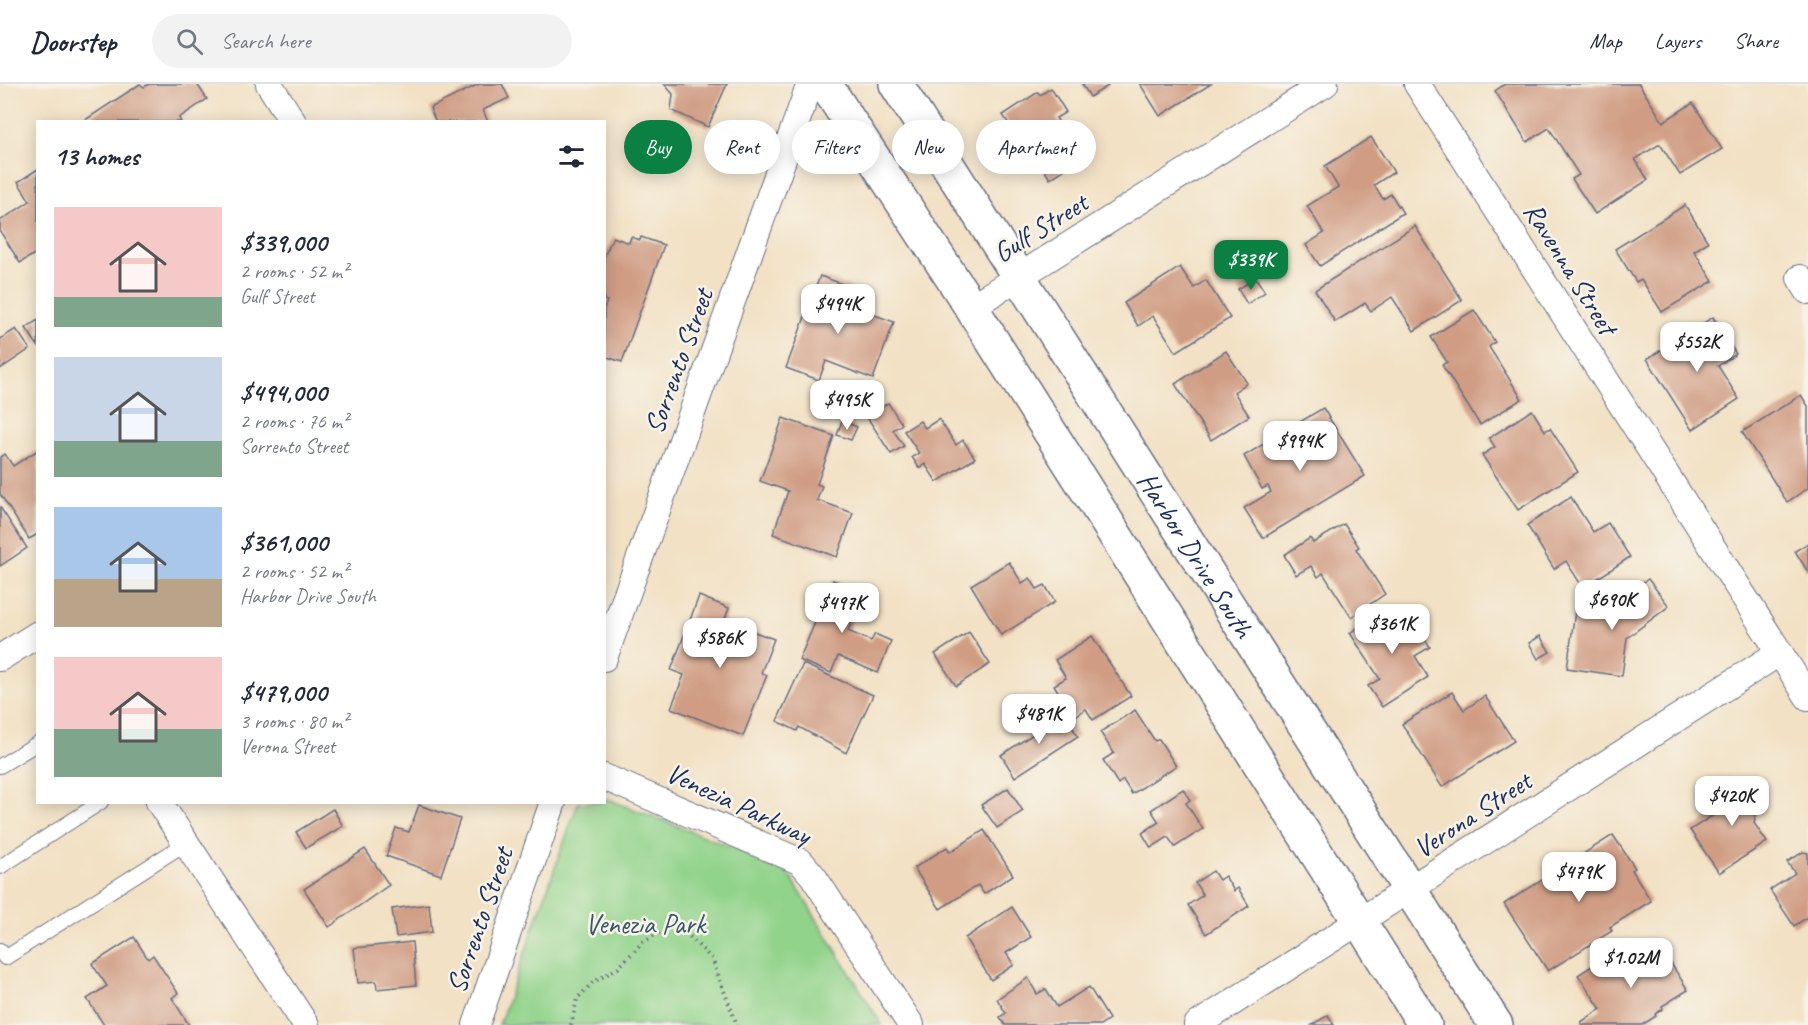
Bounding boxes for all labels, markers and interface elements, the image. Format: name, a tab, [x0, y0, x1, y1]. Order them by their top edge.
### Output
search box	[152, 14, 572, 68]
text: Doorstep	[30, 24, 116, 59]
icon: search	[173, 25, 206, 58]
text: Search here	[221, 27, 311, 55]
text: Map	[1589, 28, 1622, 54]
text: Layers	[1655, 28, 1701, 54]
text: Share	[1734, 28, 1778, 54]
chip: Buy	[624, 120, 692, 174]
chip: Rent	[704, 120, 780, 174]
chip: Filters	[792, 120, 880, 174]
chip: New	[892, 120, 964, 174]
chip: Apartment	[976, 120, 1096, 174]
text: 13 homes	[54, 140, 139, 173]
icon: filters	[555, 140, 588, 173]
street label: Gulf Street	[987, 183, 1096, 270]
street label: Ravenna Street	[1516, 196, 1627, 344]
text: $339,000	[240, 226, 327, 259]
icon: home	[102, 231, 174, 303]
pin: $339K	[1209, 240, 1293, 291]
text: $339K	[1228, 247, 1274, 272]
text: 2 rooms · 52 m²	[240, 259, 348, 284]
street label: Sorrento Street	[636, 281, 722, 438]
text: Gulf Street	[240, 284, 315, 309]
pin: $494K	[796, 284, 880, 335]
text: $494K	[815, 291, 861, 316]
pin: $552K	[1655, 322, 1739, 373]
text: $552K	[1674, 329, 1720, 354]
text: $494,000	[240, 376, 327, 409]
pin: $495K	[805, 380, 889, 431]
icon: home	[102, 381, 174, 453]
text: $495K	[824, 387, 870, 412]
text: 2 rooms · 76 m²	[240, 409, 348, 434]
pin: $994K	[1258, 421, 1342, 472]
text: $994K	[1277, 428, 1323, 453]
text: Sorrento Street	[240, 434, 348, 459]
street label: Harbor Drive South	[1130, 465, 1263, 646]
text: $361,000	[240, 526, 328, 559]
icon: home	[102, 531, 174, 603]
text: 2 rooms · 52 m²	[240, 559, 348, 584]
pin: $690K	[1570, 580, 1654, 631]
pin: $497K	[800, 583, 884, 634]
text: Harbor Drive South	[240, 584, 376, 609]
text: $690K	[1589, 587, 1635, 612]
text: $497K	[819, 590, 865, 615]
pin: $361K	[1350, 604, 1434, 655]
text: $361K	[1369, 611, 1415, 636]
pin: $586K	[678, 618, 762, 669]
text: $586K	[697, 625, 743, 650]
text: $479,000	[240, 676, 327, 709]
icon: home	[102, 681, 174, 753]
pin: $481K	[997, 694, 1081, 745]
text: $481K	[1016, 701, 1062, 726]
text: 3 rooms · 80 m²	[240, 709, 348, 734]
text: Verona Street	[240, 734, 335, 759]
street label: Venezia Parkway	[661, 755, 819, 853]
street label: Verona Street	[1407, 762, 1540, 865]
pin: $420K	[1690, 776, 1774, 827]
text: $420K	[1709, 783, 1755, 808]
street label: Sorrento Street	[438, 840, 522, 997]
pin: $479K	[1537, 852, 1621, 903]
text: $479K	[1556, 859, 1602, 884]
park label: Venezia Park	[585, 906, 708, 941]
pin: $1.02M	[1582, 938, 1680, 989]
text: $1.02M	[1604, 945, 1658, 970]

